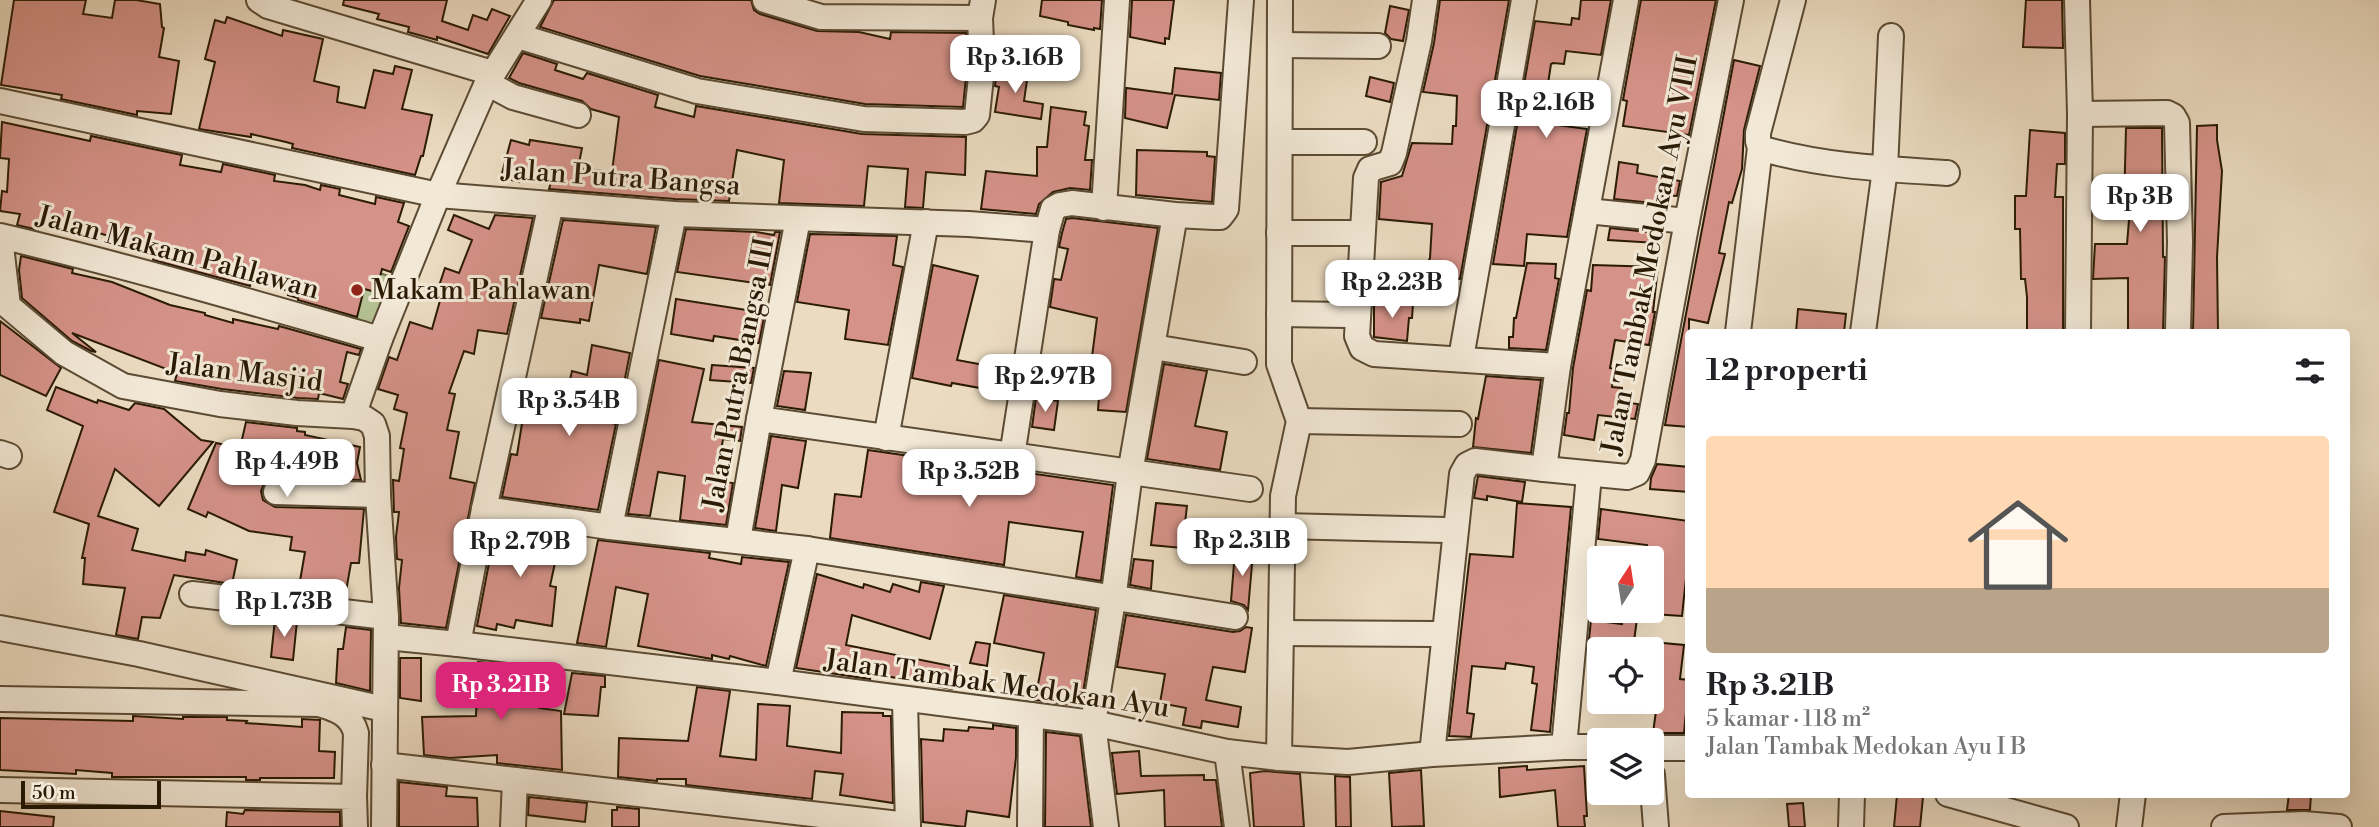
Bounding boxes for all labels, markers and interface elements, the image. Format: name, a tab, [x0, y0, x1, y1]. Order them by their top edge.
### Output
pin: Rp 3.16B	[943, 36, 1087, 95]
text: Rp 3.16B	[966, 44, 1064, 72]
street label: Jalan Tambak Medokan Ayu VIII	[1594, 52, 1706, 458]
pin: Rp 2.16B	[1474, 80, 1618, 140]
text: Rp 2.16B	[1497, 89, 1595, 117]
street label: Jalan Putra Bangsa	[499, 152, 743, 204]
pin: Rp 3B	[2091, 174, 2189, 234]
text: Rp 3B	[2107, 183, 2173, 211]
street label: Jalan Makam Pahlawan	[32, 198, 323, 308]
street label: Jalan Putra Bangsa III	[695, 234, 783, 514]
pin: Rp 2.23B	[1320, 260, 1464, 320]
text: Rp 2.23B	[1341, 269, 1443, 297]
place label: Makam Pahlawan	[371, 273, 591, 308]
marker: Makam Pahlawan	[349, 282, 365, 298]
street label: Jalan Masjid	[164, 346, 325, 400]
text: 12 properti	[1706, 352, 1867, 390]
icon: filters	[2291, 352, 2329, 390]
pin: Rp 2.97B	[973, 354, 1117, 414]
text: Rp 2.97B	[994, 363, 1096, 391]
pin: Rp 3.54B	[497, 378, 641, 438]
text: Rp 3.54B	[518, 387, 620, 415]
pin: Rp 4.49B	[215, 440, 359, 499]
text: Rp 4.49B	[235, 448, 339, 476]
pin: Rp 3.52B	[897, 449, 1041, 509]
text: Rp 3.52B	[918, 458, 1020, 486]
icon: home	[1955, 482, 2081, 608]
pin: Rp 2.31B	[1170, 518, 1314, 578]
pin: Rp 2.79B	[448, 520, 592, 579]
text: Rp 2.31B	[1193, 527, 1291, 555]
text: Rp 2.79B	[470, 528, 570, 556]
north arrow	[1587, 546, 1664, 623]
map controls	[1587, 546, 1664, 805]
pin: Rp 1.73B	[212, 580, 356, 639]
text: Rp 1.73B	[235, 588, 333, 616]
button: locate	[1587, 637, 1664, 714]
street label: Jalan Tambak Medokan Ayu	[821, 642, 1172, 726]
pin: Rp 3.21B	[429, 662, 573, 722]
text: Rp 3.21B	[1706, 667, 1834, 705]
text: Rp 3.21B	[452, 671, 550, 699]
text: 5 kamar · 118 m²	[1706, 705, 1870, 733]
button: layers	[1587, 728, 1664, 805]
text: Jalan Tambak Medokan Ayu I B	[1706, 733, 2026, 761]
scale bar	[21, 778, 161, 810]
text: 50 m	[32, 781, 76, 805]

